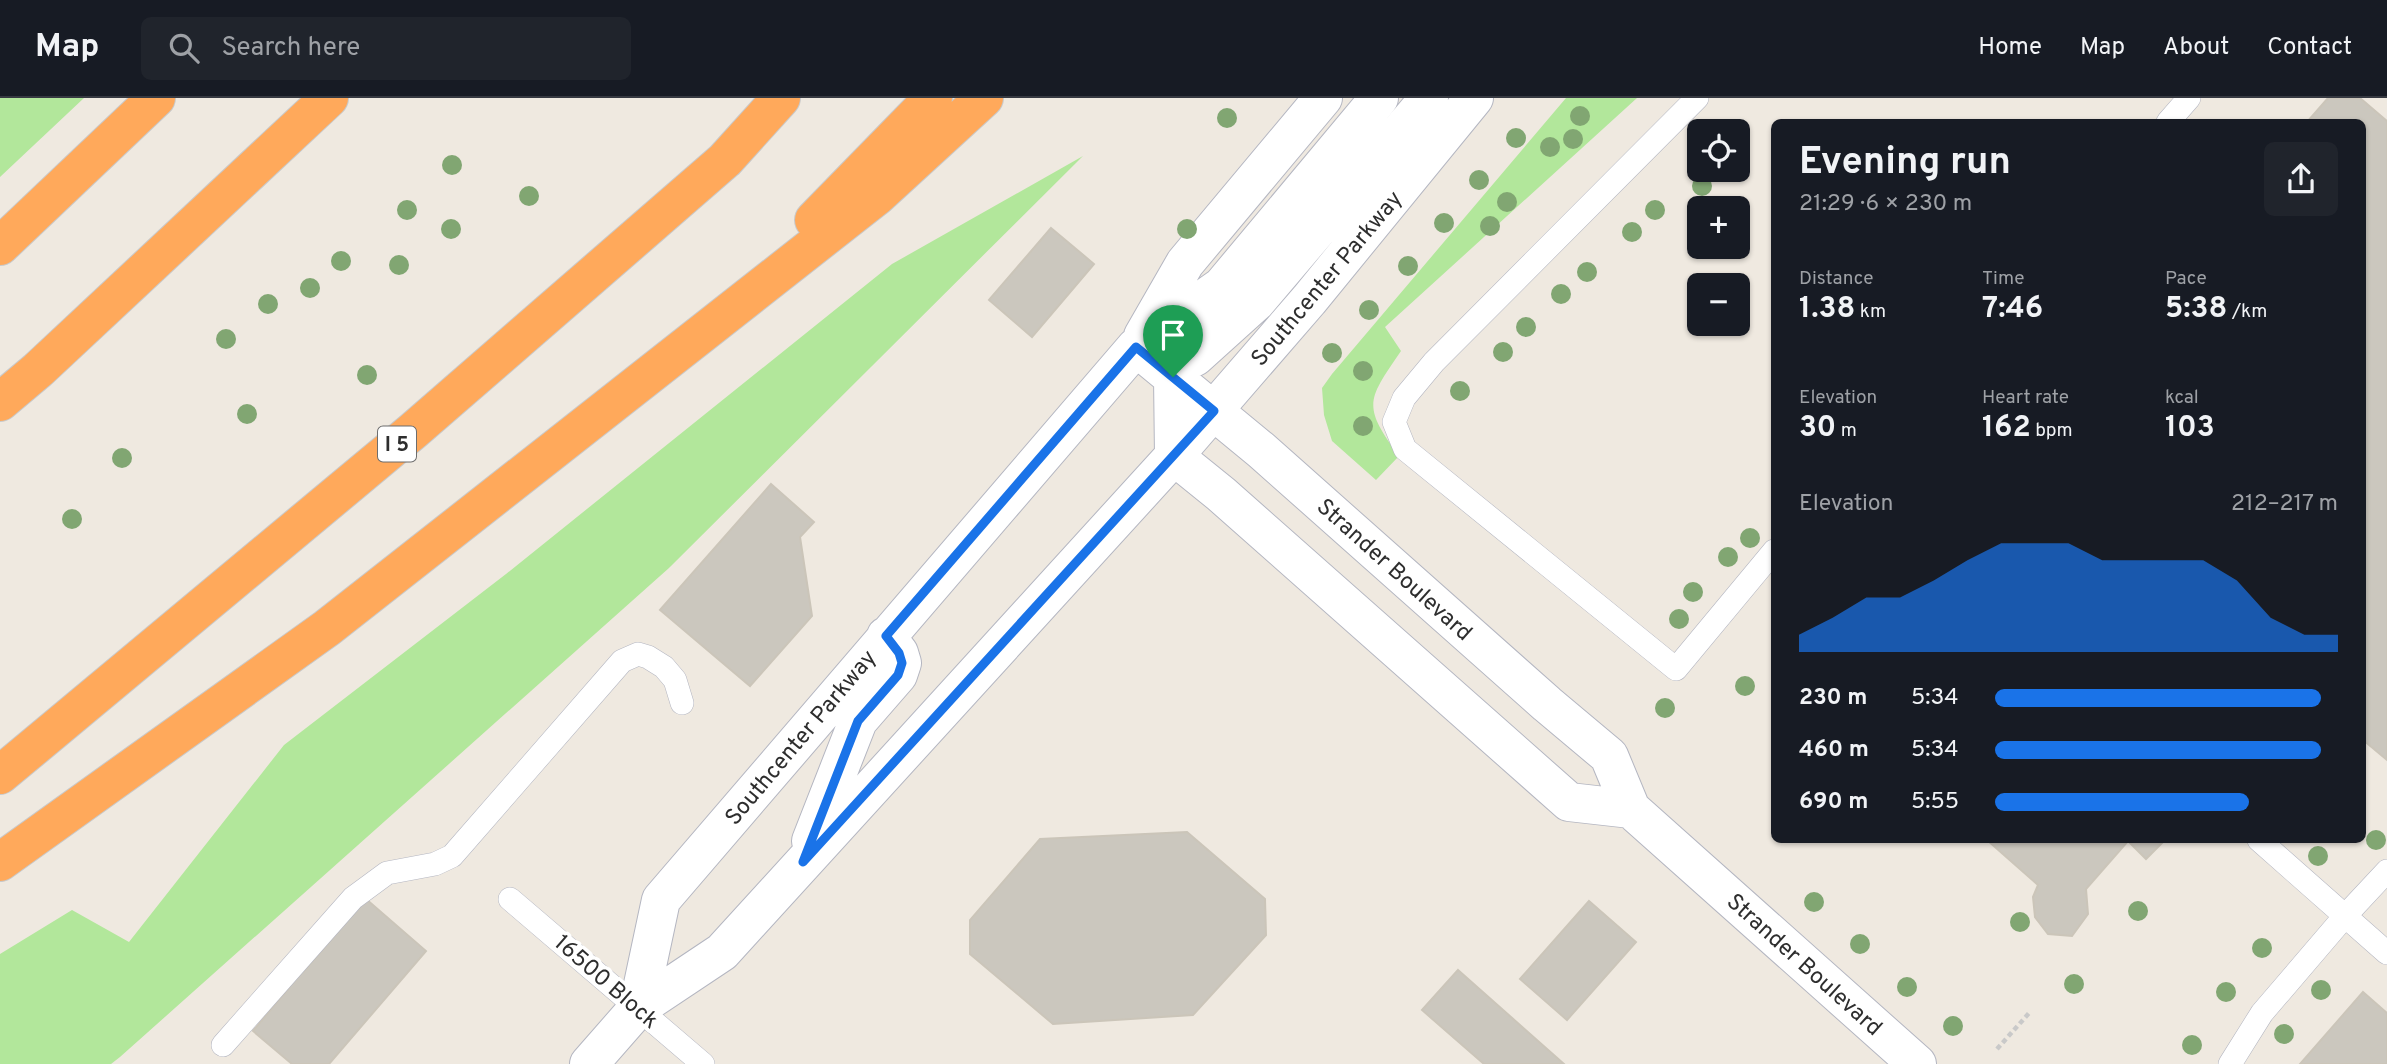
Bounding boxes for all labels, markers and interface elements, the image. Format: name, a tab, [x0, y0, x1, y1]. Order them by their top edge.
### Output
search box	[141, 17, 631, 80]
text: Map	[35, 27, 99, 69]
icon: search	[165, 29, 203, 67]
text: Search here	[221, 32, 360, 65]
text: Home	[1978, 33, 2042, 63]
text: Map	[2080, 33, 2125, 63]
text: About	[2163, 33, 2229, 63]
text: Contact	[2267, 33, 2352, 63]
map controls	[1687, 119, 1750, 336]
button: locate	[1687, 119, 1750, 182]
text: Evening run	[1799, 139, 2011, 188]
button: share	[2264, 142, 2338, 216]
street label: Southcenter Parkway	[1246, 186, 1410, 373]
text: 21:29 · 6 × 230 m	[1799, 190, 1972, 219]
button: +	[1687, 196, 1750, 259]
text: Distance	[1799, 267, 1874, 291]
text: Time	[1982, 267, 2025, 291]
text: Pace	[2165, 267, 2207, 291]
button: −	[1687, 273, 1750, 336]
text: 1.38	[1799, 291, 1855, 328]
text: 7:46	[1982, 291, 2043, 328]
text: 5:38	[2165, 291, 2227, 328]
text: km	[1855, 300, 1886, 324]
text: /km	[2227, 300, 2267, 324]
pin	[1143, 305, 1203, 377]
icon: arrive	[1154, 316, 1192, 354]
text: Elevation	[1799, 386, 1877, 410]
text: Heart rate	[1982, 386, 2069, 410]
text: kcal	[2165, 386, 2199, 410]
text: 30	[1799, 410, 1836, 447]
text: 162	[1982, 410, 2031, 447]
text: 103	[2165, 410, 2215, 447]
text: m	[1836, 419, 1857, 443]
text: bpm	[2031, 419, 2073, 443]
road number: I 5	[378, 426, 416, 462]
text: Elevation	[1799, 490, 1894, 519]
text: 212–217 m	[2231, 490, 2338, 519]
street label: Strander Boulevard	[1310, 493, 1477, 648]
street label: Southcenter Parkway	[720, 645, 884, 832]
text: 230 m	[1799, 684, 1868, 713]
text: 5:34	[1911, 684, 1959, 713]
text: 460 m	[1799, 736, 1869, 765]
text: 5:34	[1911, 736, 1959, 765]
text: 690 m	[1799, 788, 1868, 817]
text: 5:55	[1911, 788, 1959, 817]
street label: Strander Boulevard	[1720, 888, 1887, 1043]
street label: 16500 Block	[547, 930, 664, 1036]

